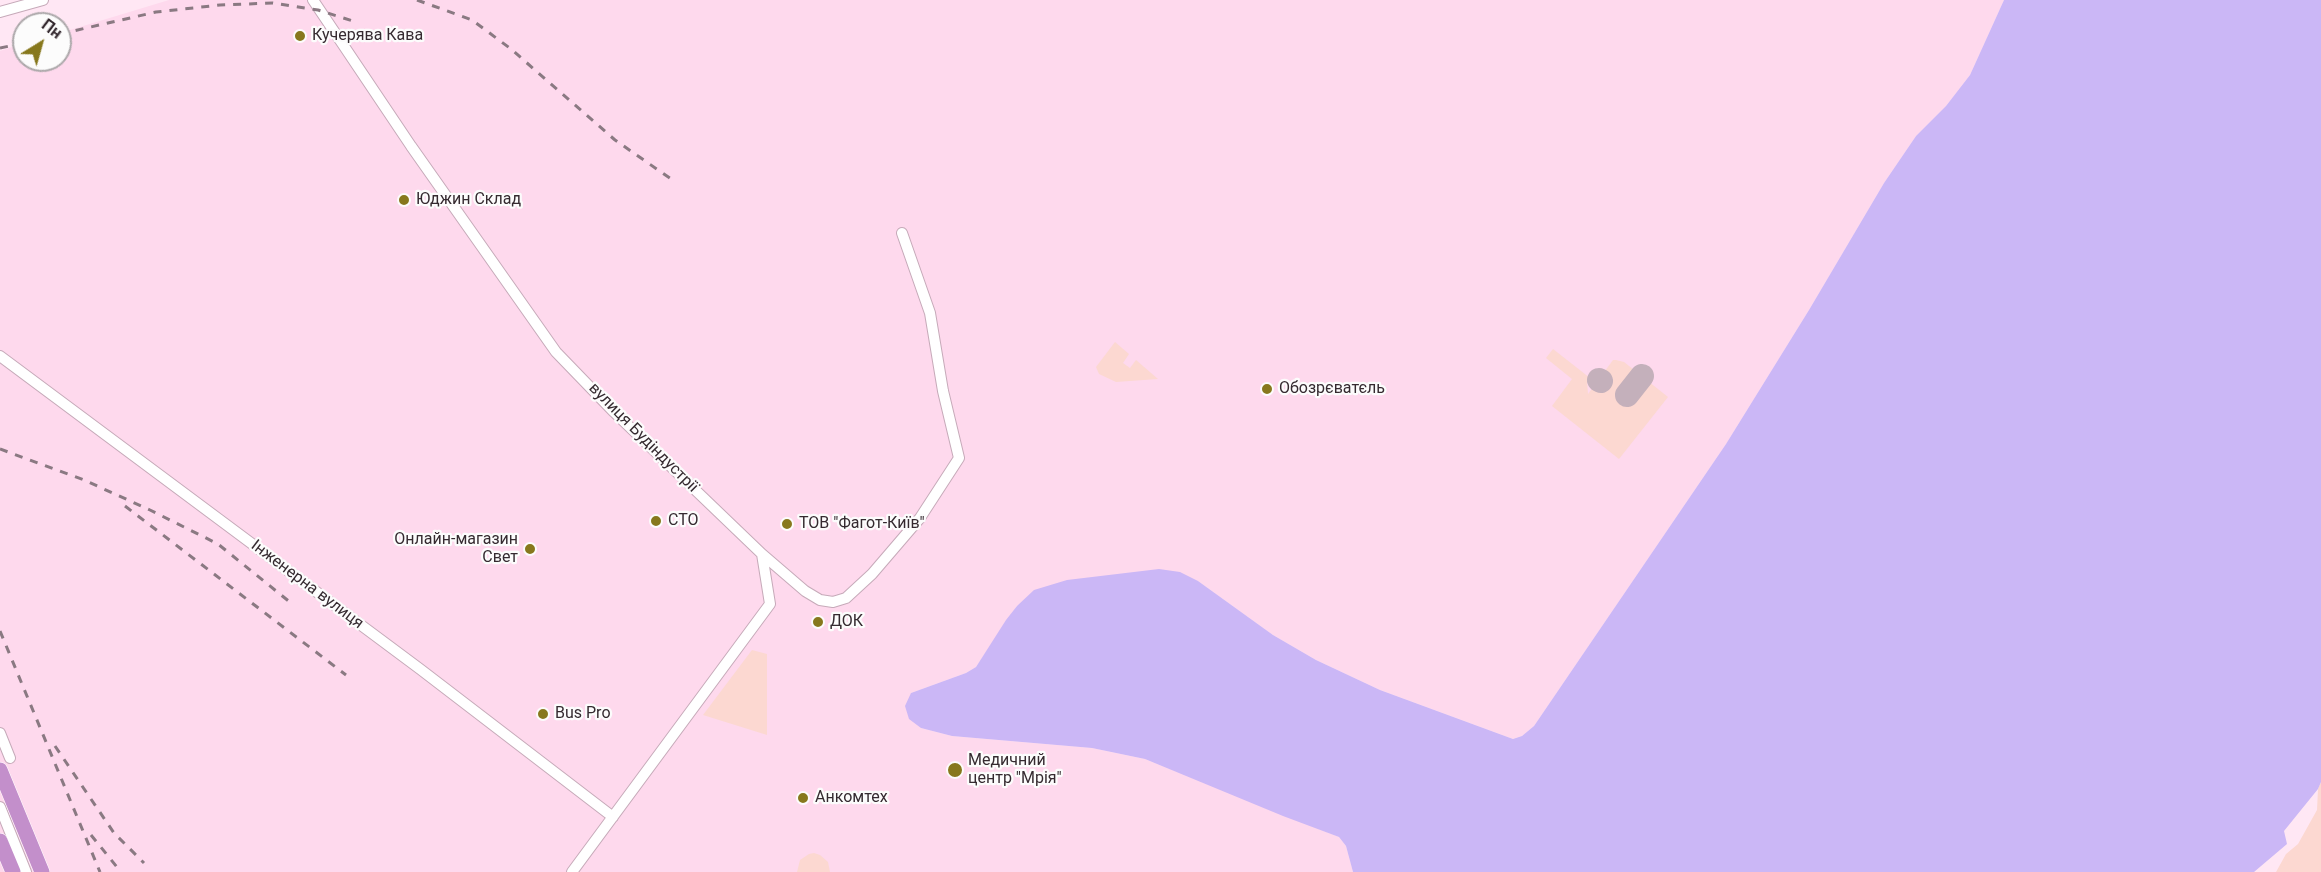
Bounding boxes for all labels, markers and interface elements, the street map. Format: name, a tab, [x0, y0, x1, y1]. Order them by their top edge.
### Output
north arrow	[12, 12, 72, 72]
text: Пн	[38, 15, 66, 43]
place label: Кучерява Кава	[312, 26, 423, 46]
marker: Кучерява Кава	[293, 29, 307, 43]
place label: Юджин Склад	[416, 190, 521, 210]
marker: Юджин Склад	[397, 193, 411, 207]
street label: вулиця Будіндустрії	[584, 379, 702, 497]
place label: Обозрєватєль	[1279, 379, 1385, 399]
marker: Обозрєватєль	[1260, 382, 1274, 396]
place label: СТО	[668, 511, 699, 531]
marker: СТО	[649, 514, 663, 528]
place label: ТОВ "Фагот-Київ"	[799, 514, 925, 534]
marker: ТОВ "Фагот-Київ"	[780, 517, 794, 531]
place label: Онлайн-магазин Свет	[394, 530, 518, 568]
street label: Інженерна вулиця	[247, 536, 367, 634]
marker: Онлайн-магазин Свет	[523, 542, 537, 556]
place label: ДОК	[830, 612, 863, 632]
marker: ДОК	[811, 615, 825, 629]
place label: Bus Pro	[555, 704, 610, 724]
marker: Bus Pro	[536, 707, 550, 721]
place label: Медичний центр "Мрія"	[968, 751, 1062, 789]
marker: Медичний центр "Мрія"	[946, 761, 964, 779]
place label: Анкомтех	[815, 788, 888, 808]
marker: Анкомтех	[796, 791, 810, 805]

